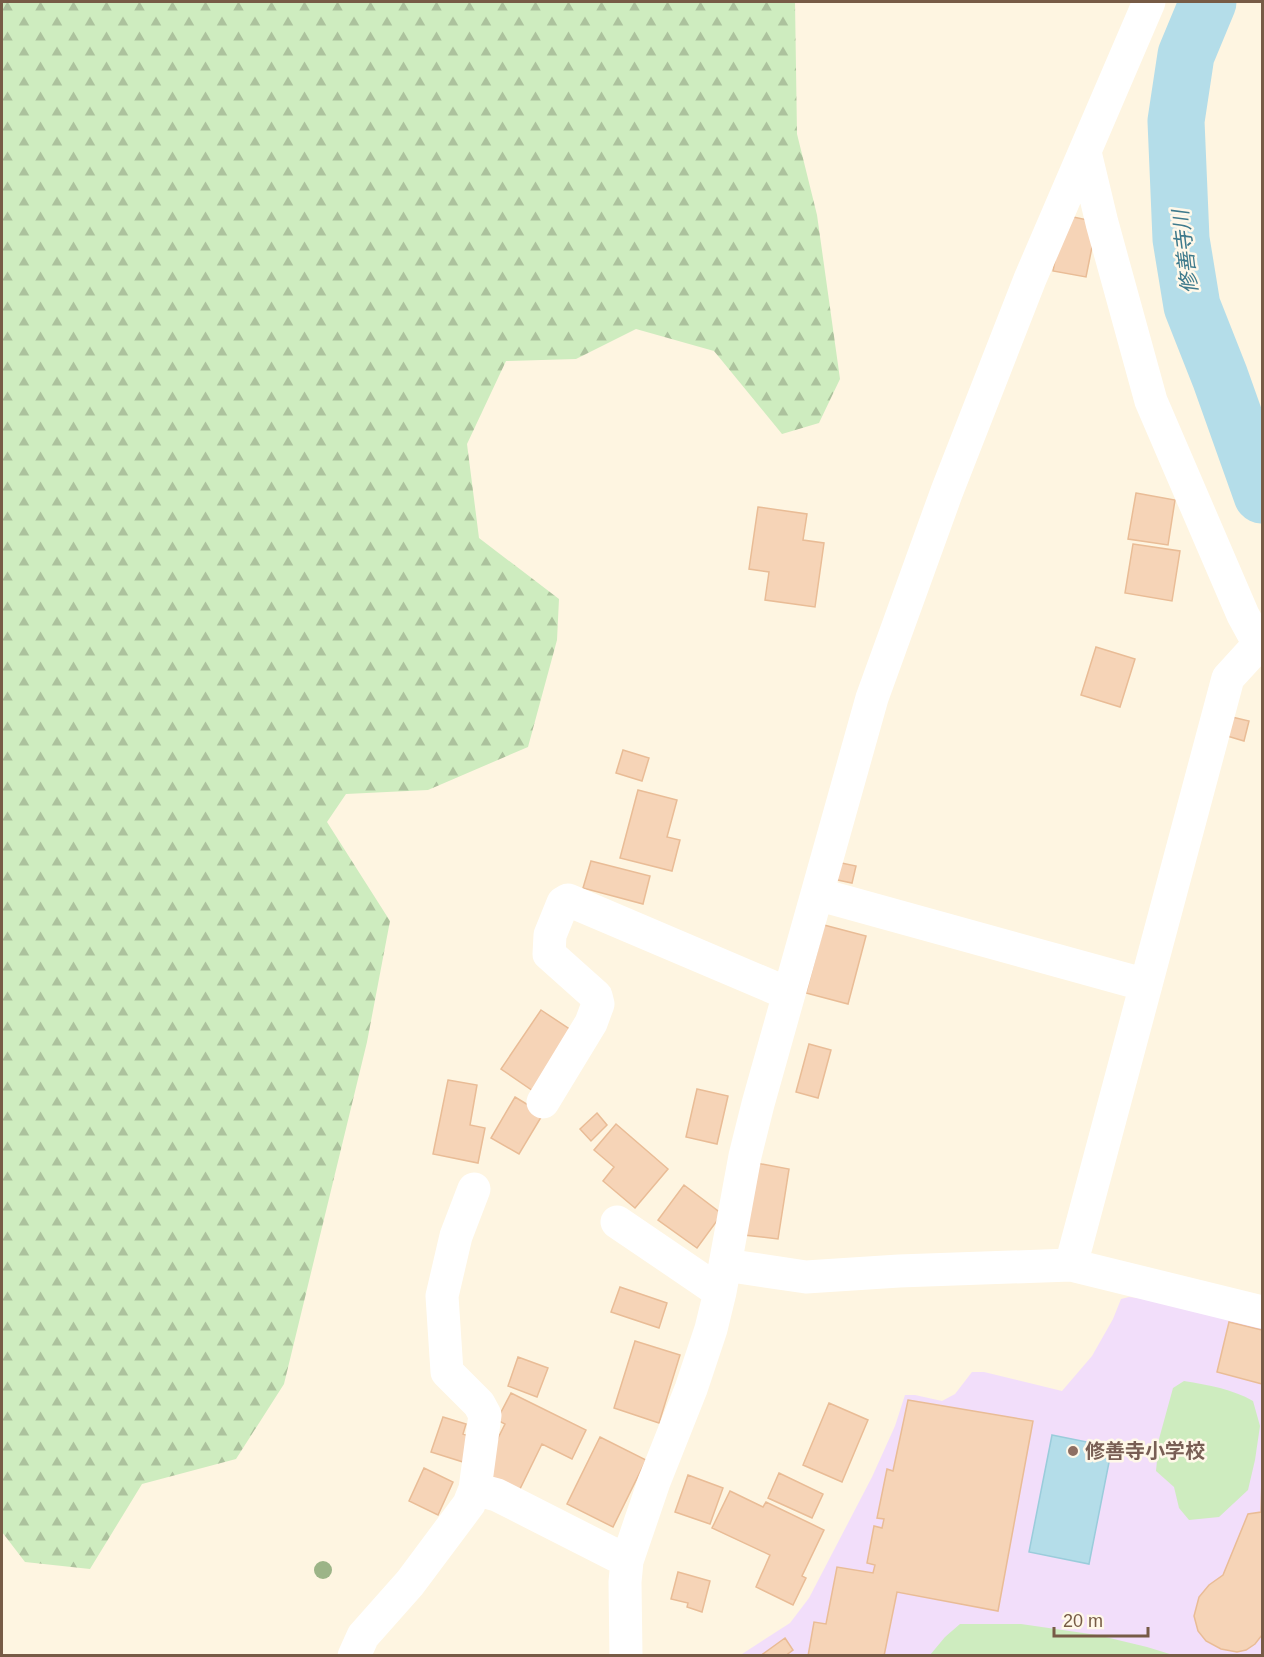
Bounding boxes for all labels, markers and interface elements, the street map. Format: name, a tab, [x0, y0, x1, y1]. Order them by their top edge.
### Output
water label: 修善寺川	[1168, 207, 1202, 295]
place label: 修善寺小学校	[1085, 1440, 1205, 1462]
marker: 修善寺小学校	[1066, 1444, 1080, 1458]
scale bar	[1054, 1600, 1148, 1638]
text: 20 m	[1063, 1611, 1103, 1631]

